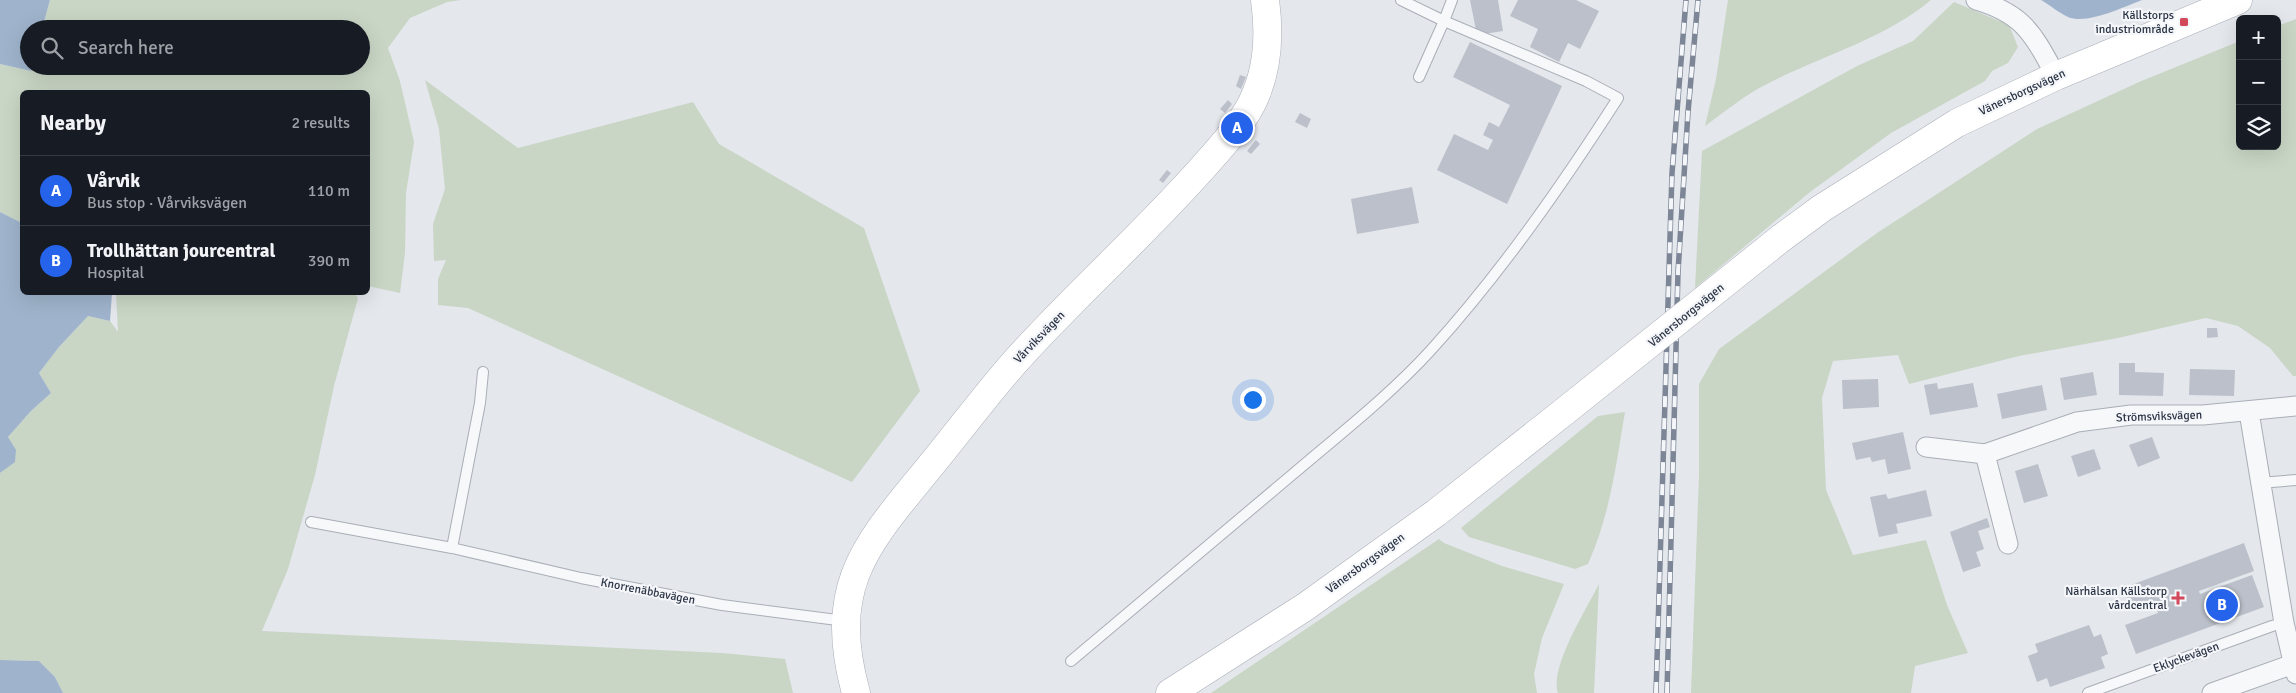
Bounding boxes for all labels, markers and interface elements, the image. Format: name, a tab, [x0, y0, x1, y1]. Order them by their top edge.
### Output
place label: Källstorps industriområde	[2095, 8, 2174, 37]
map controls	[2236, 15, 2281, 150]
button: +	[2236, 15, 2281, 60]
marker: Källstorps industriområde	[2178, 16, 2190, 28]
search box	[20, 20, 370, 75]
icon: search	[38, 34, 66, 62]
text: Search here	[78, 36, 174, 60]
button: −	[2236, 60, 2281, 105]
street label: Vänersborgsvägen	[1977, 66, 2068, 119]
button: layers	[2236, 105, 2281, 150]
pin: A	[1221, 109, 1253, 147]
text: Nearby	[40, 110, 106, 136]
text: 2 results	[291, 113, 350, 133]
text: Vårvik	[87, 169, 140, 193]
text: A	[51, 181, 61, 201]
text: 110 m	[308, 181, 350, 201]
text: Bus stop · Vårviksvägen	[87, 193, 247, 213]
text: Trollhättan jourcentral	[87, 239, 275, 263]
text: B	[51, 251, 61, 271]
text: 390 m	[308, 251, 350, 271]
text: Hospital	[87, 263, 144, 283]
street label: Vänersborgsvägen	[1645, 280, 1727, 351]
street label: Vårviksvägen	[1011, 308, 1068, 367]
your location	[1240, 387, 1266, 413]
street label: Strömsviksvägen	[2116, 407, 2202, 426]
street label: Vänersborgsvägen	[1323, 530, 1408, 597]
street label: Knorrenäbbavägen	[599, 575, 697, 608]
place label: Närhälsan Källstorp vårdcentral	[2065, 584, 2167, 613]
pin: B	[2206, 586, 2238, 624]
marker: Närhälsan Källstorp vårdcentral	[2171, 591, 2185, 605]
street label: Eklyckevägen	[2151, 639, 2221, 676]

